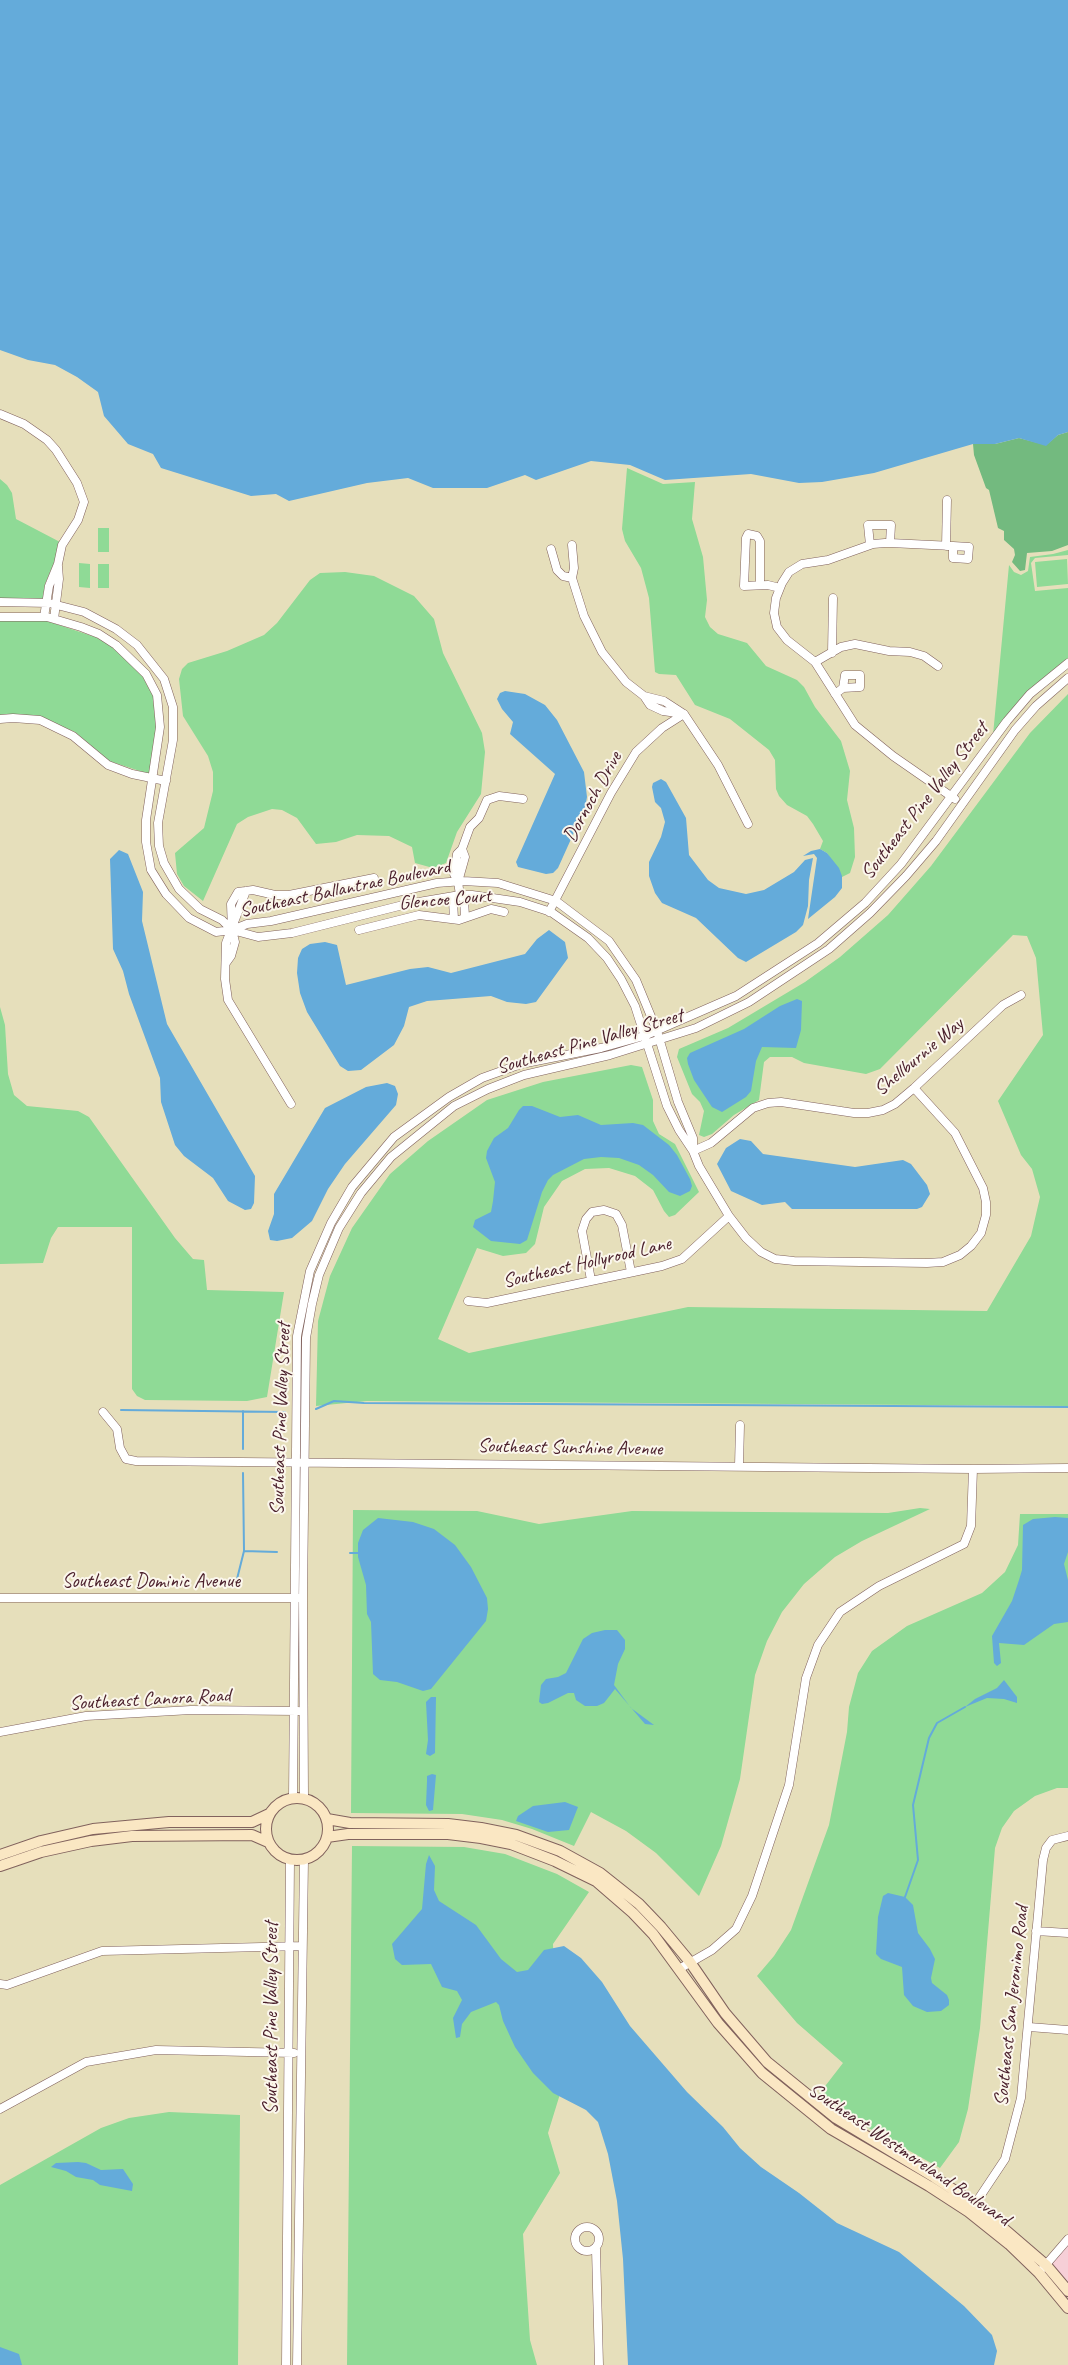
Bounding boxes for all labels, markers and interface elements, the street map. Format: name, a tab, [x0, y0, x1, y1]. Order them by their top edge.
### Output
street label: Southeast Pine Valley Street	[856, 718, 994, 884]
street label: Dornoch Drive	[558, 748, 628, 846]
street label: Southeast Ballantrae Boulevard	[238, 855, 452, 923]
street label: Glencoe Court	[398, 884, 492, 916]
street label: Southeast Pine Valley Street	[494, 1004, 686, 1080]
street label: Shellburnie Way	[869, 1013, 969, 1101]
street label: Southeast Hollyrood Lane	[501, 1232, 673, 1294]
street label: Southeast Pine Valley Street	[266, 1322, 296, 1516]
street label: Southeast Sunshine Avenue	[477, 1434, 663, 1462]
street label: Southeast Dominic Avenue	[62, 1570, 240, 1594]
street label: Southeast Canora Road	[69, 1684, 231, 1716]
street label: Southeast San Jeronimo Road	[990, 1905, 1034, 2107]
street label: Southeast Pine Valley Street	[260, 1922, 284, 2114]
street label: Southeast Westmoreland Boulevard	[803, 2078, 1015, 2232]

